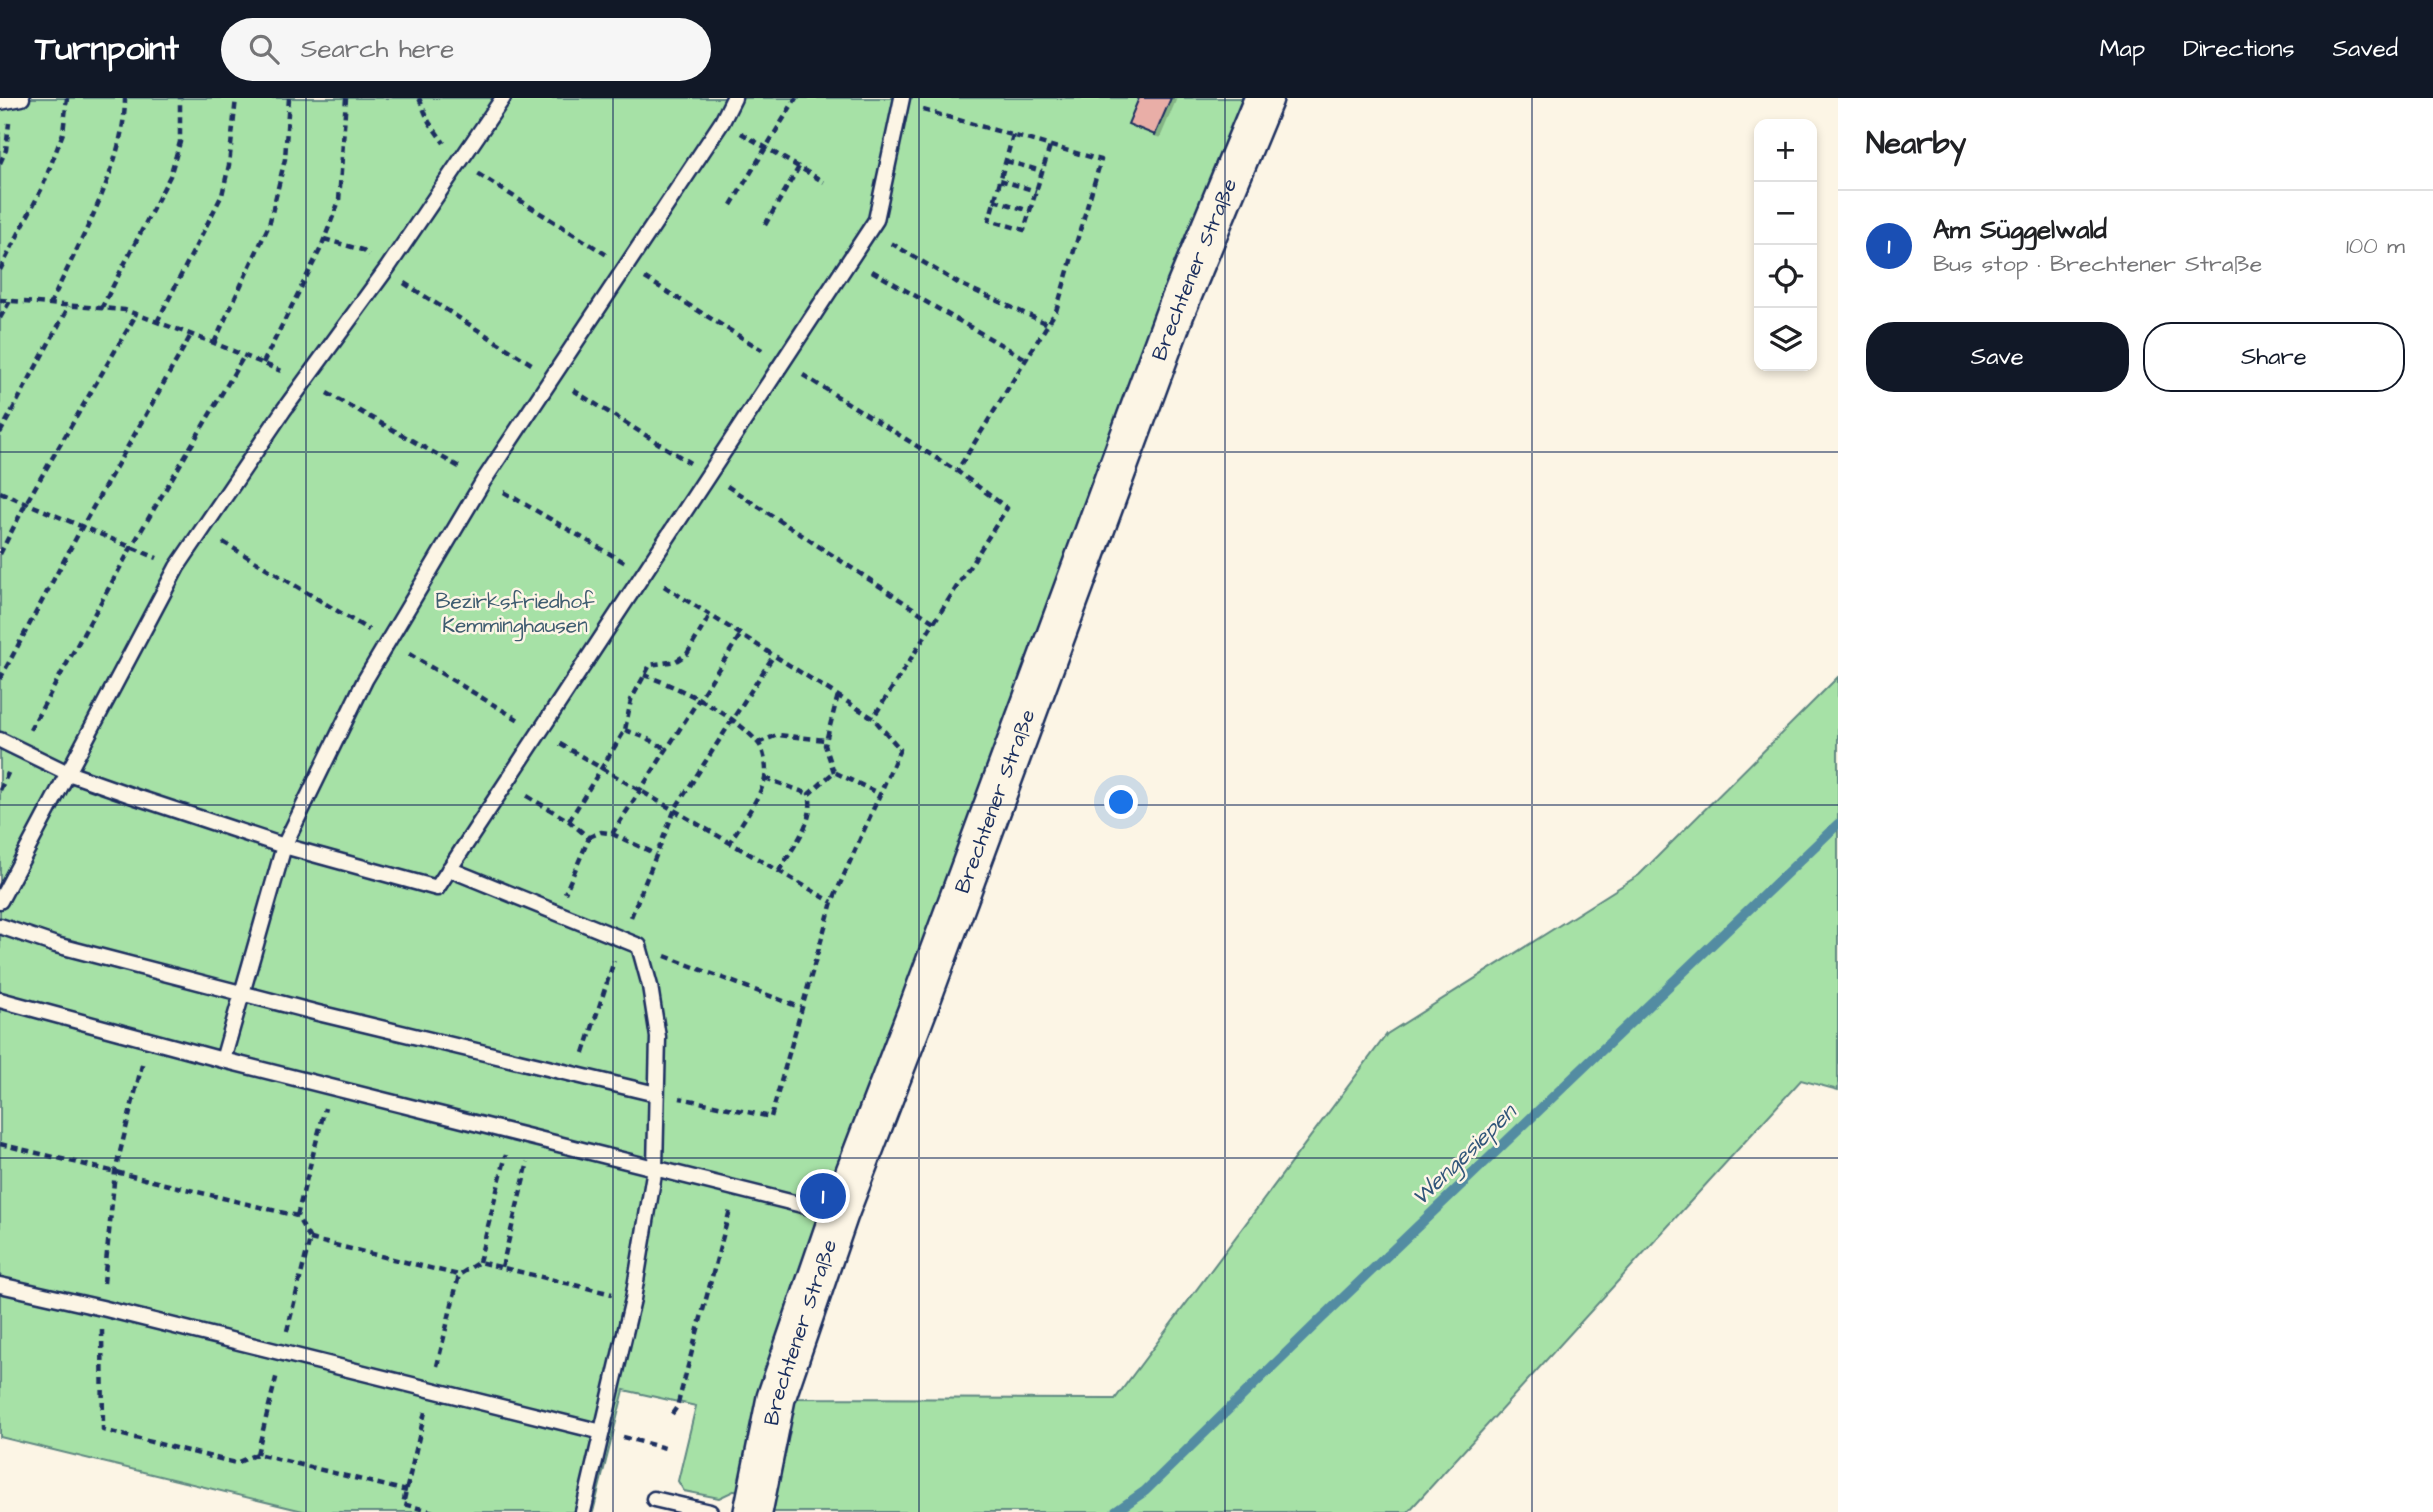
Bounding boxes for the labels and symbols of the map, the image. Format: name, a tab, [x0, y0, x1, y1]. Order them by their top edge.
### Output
street label: Brechtener Straße	[1144, 174, 1244, 364]
park label: Bezirksfriedhof Kemminghausen	[436, 587, 595, 642]
street label: Brechtener Straße	[947, 705, 1042, 897]
your location	[1104, 785, 1138, 819]
water label: Wengesiepen	[1405, 1095, 1526, 1214]
pin: 1	[800, 1170, 846, 1222]
street label: Brechtener Straße	[756, 1236, 844, 1428]

